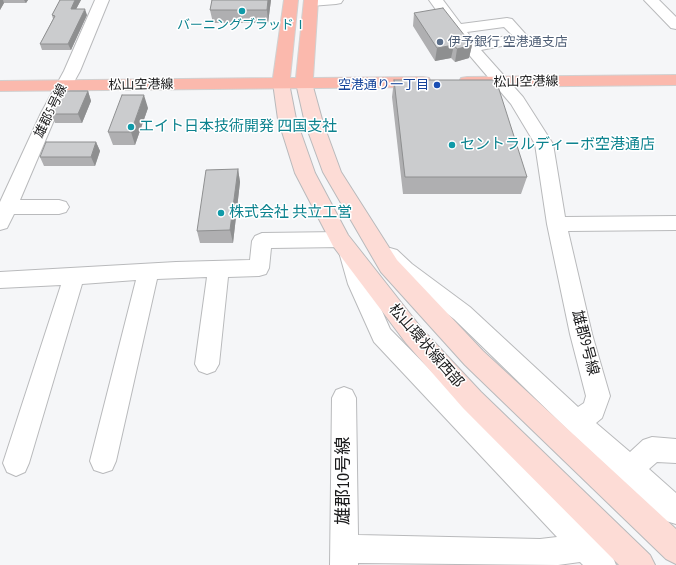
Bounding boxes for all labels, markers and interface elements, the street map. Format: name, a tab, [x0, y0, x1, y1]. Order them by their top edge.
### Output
marker: バーニングブラッドⅠ	[237, 6, 247, 16]
place label: バーニングブラッドⅠ	[177, 17, 307, 33]
place label: 伊予銀行 空港通支店	[448, 34, 568, 50]
marker: 伊予銀行 空港通支店	[435, 37, 445, 47]
street label: 松山空港線	[493, 74, 559, 90]
street label: 松山空港線	[108, 77, 174, 93]
place label: 空港通り一丁目	[338, 77, 429, 93]
marker: 空港通り一丁目	[432, 80, 442, 90]
street label: 雄郡5号線	[31, 82, 71, 140]
place label: エイト日本技術開発 四国支社	[139, 118, 337, 136]
marker: エイト日本技術開発 四国支社	[126, 122, 136, 132]
place label: セントラルディーボ空港通店	[460, 136, 655, 154]
marker: セントラルディーボ空港通店	[447, 140, 457, 150]
place label: 株式会社 共立工営	[229, 204, 352, 222]
marker: 株式会社 共立工営	[216, 208, 226, 218]
street label: 松山環状線西部	[385, 300, 467, 392]
street label: 雄郡9号線	[568, 308, 602, 378]
street label: 雄郡10号線	[333, 437, 355, 525]

